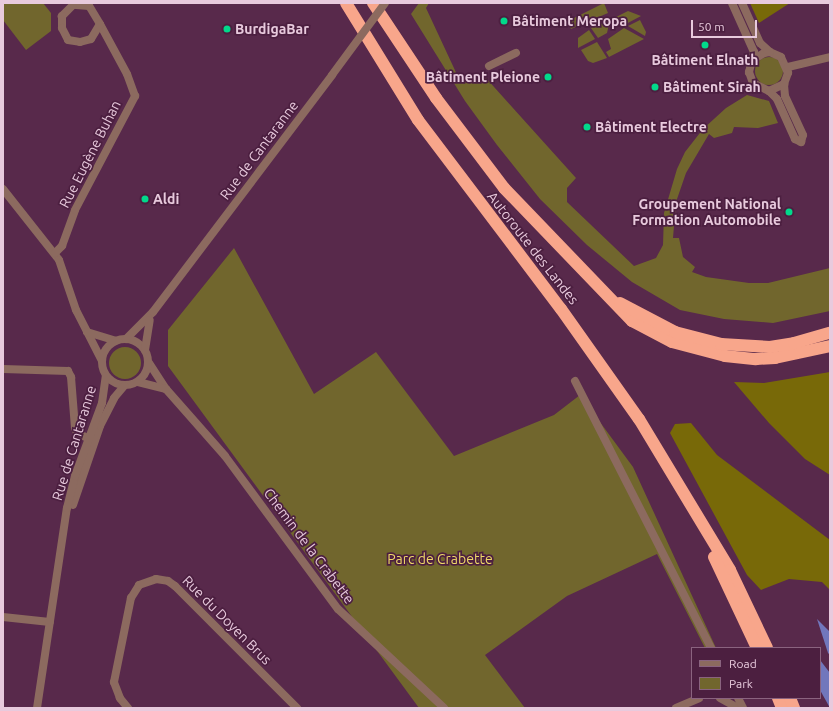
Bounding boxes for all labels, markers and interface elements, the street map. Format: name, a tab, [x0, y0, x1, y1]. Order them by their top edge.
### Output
scale bar	[693, 12, 759, 38]
place label: Bâtiment Meropa	[512, 13, 627, 29]
marker: Bâtiment Meropa	[499, 16, 509, 26]
text: 50 m	[698, 20, 725, 33]
place label: BurdigaBar	[235, 21, 309, 37]
marker: BurdigaBar	[222, 24, 232, 34]
marker: Bâtiment Elnath	[700, 40, 710, 50]
place label: Bâtiment Elnath	[651, 52, 759, 68]
place label: Bâtiment Pleione	[426, 69, 540, 85]
marker: Bâtiment Pleione	[543, 72, 553, 82]
place label: Bâtiment Sirah	[663, 79, 761, 95]
marker: Bâtiment Sirah	[650, 82, 660, 92]
street label: Rue de Cantaranne	[216, 97, 302, 203]
street label: Rue Eugène Buhan	[56, 98, 124, 210]
place label: Bâtiment Electre	[595, 119, 707, 135]
marker: Bâtiment Electre	[582, 122, 592, 132]
street label: Autoroute des Landes	[484, 188, 582, 308]
place label: Aldi	[153, 191, 179, 207]
marker: Aldi	[140, 194, 150, 204]
place label: Groupement National Formation Automobile	[632, 196, 781, 228]
marker: Groupement National Formation Automobile	[784, 207, 794, 217]
street label: Rue de Cantaranne	[49, 383, 99, 503]
street label: Chemin de la Crabette	[260, 485, 358, 607]
park label: Parc de Crabette	[387, 551, 493, 567]
street label: Rue du Doyen Brus	[179, 572, 275, 668]
legend	[691, 647, 821, 699]
text: Road	[729, 657, 757, 670]
text: Park	[729, 677, 753, 690]

